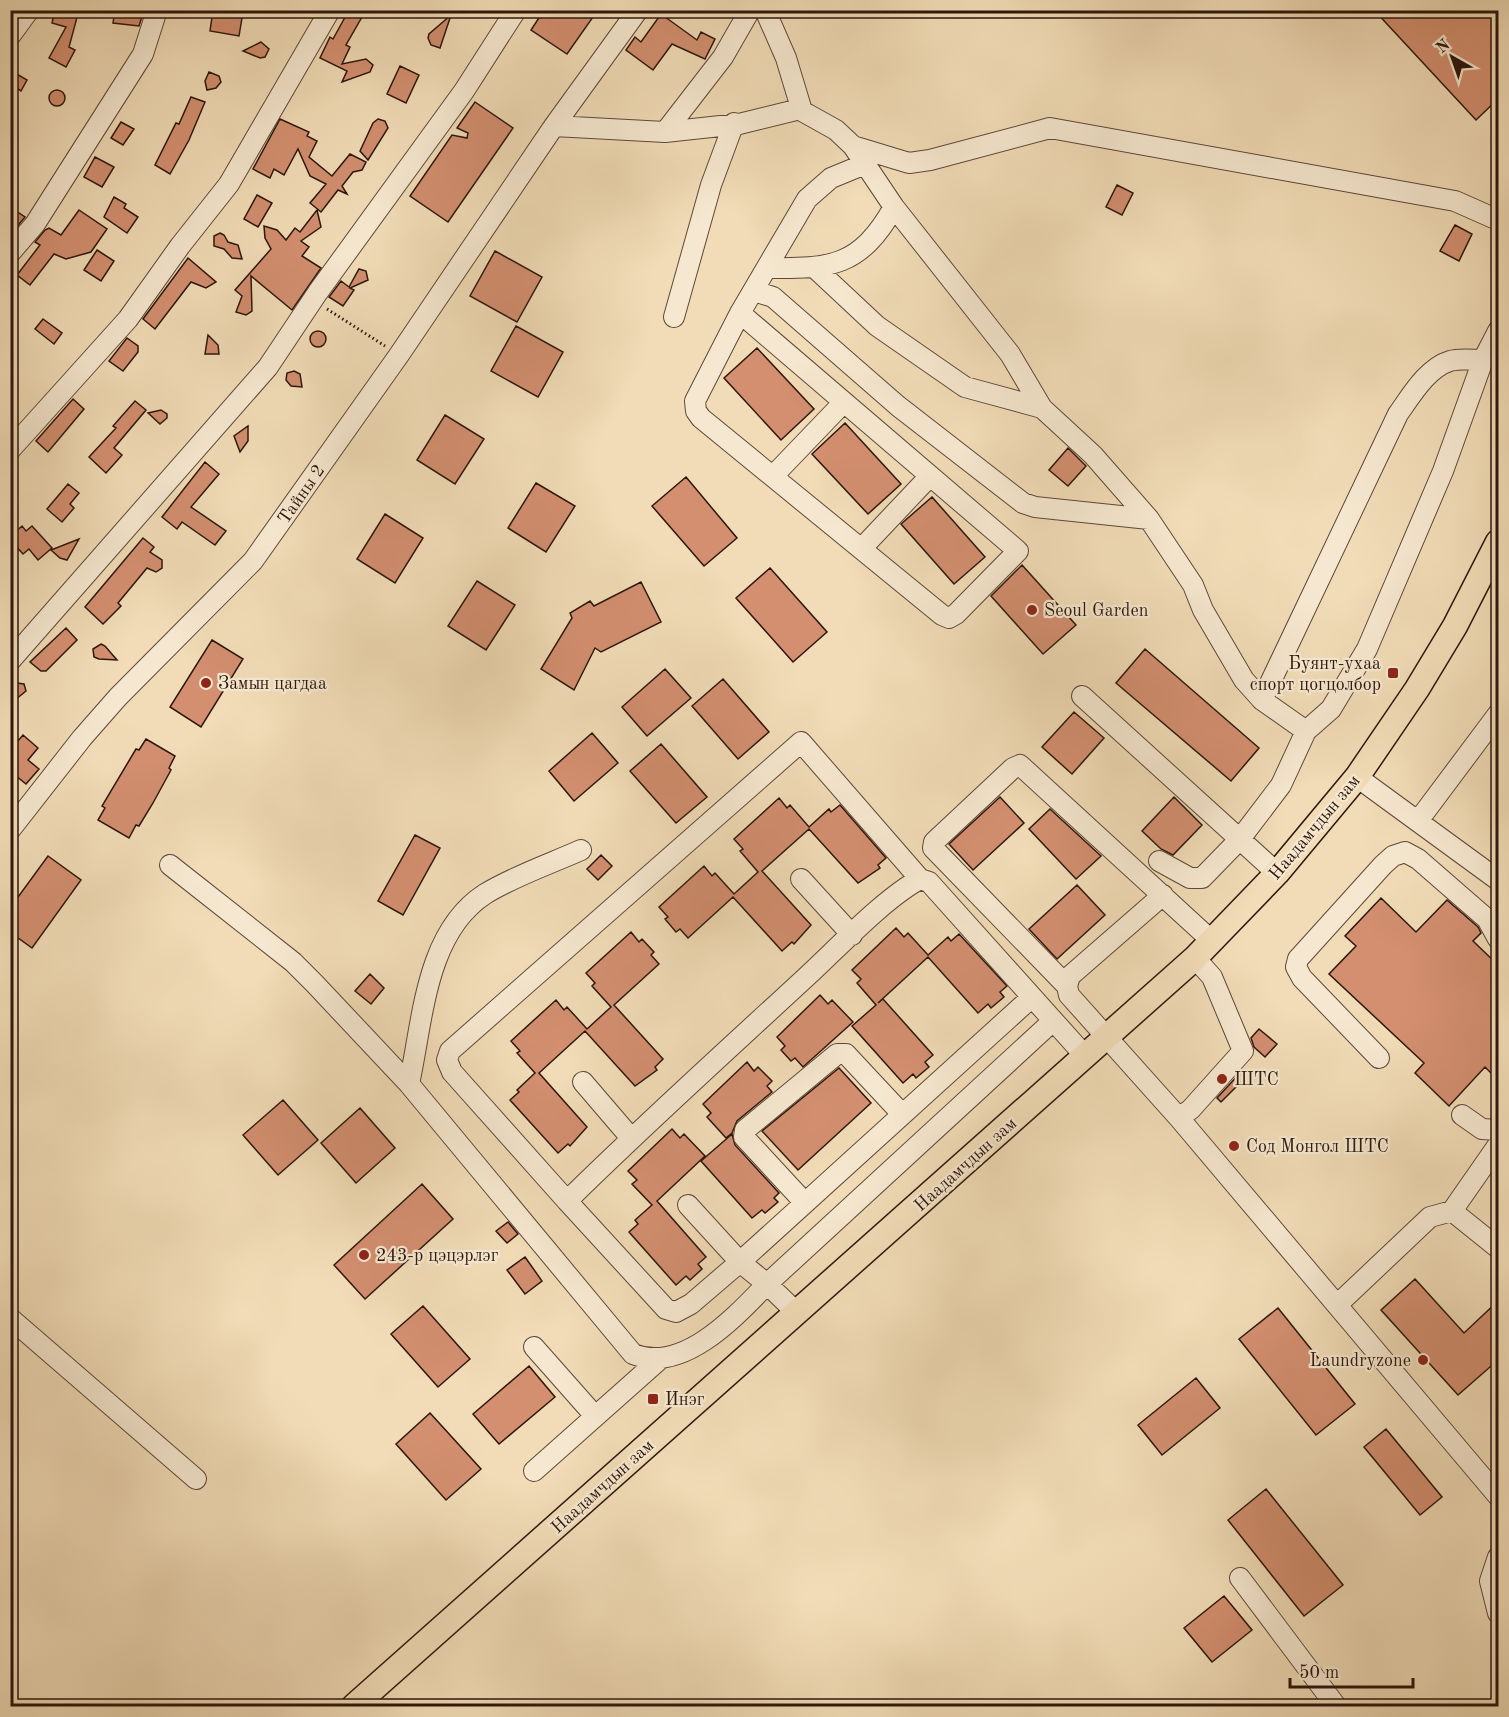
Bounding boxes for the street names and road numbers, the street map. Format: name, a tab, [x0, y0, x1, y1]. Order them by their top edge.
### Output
street label: Тайны 2	[275, 462, 329, 527]
street label: Наадамчдын зам	[1266, 772, 1364, 884]
street label: Наадамчдын зам	[911, 1114, 1020, 1215]
street label: Наадамчдын зам	[548, 1436, 657, 1537]

